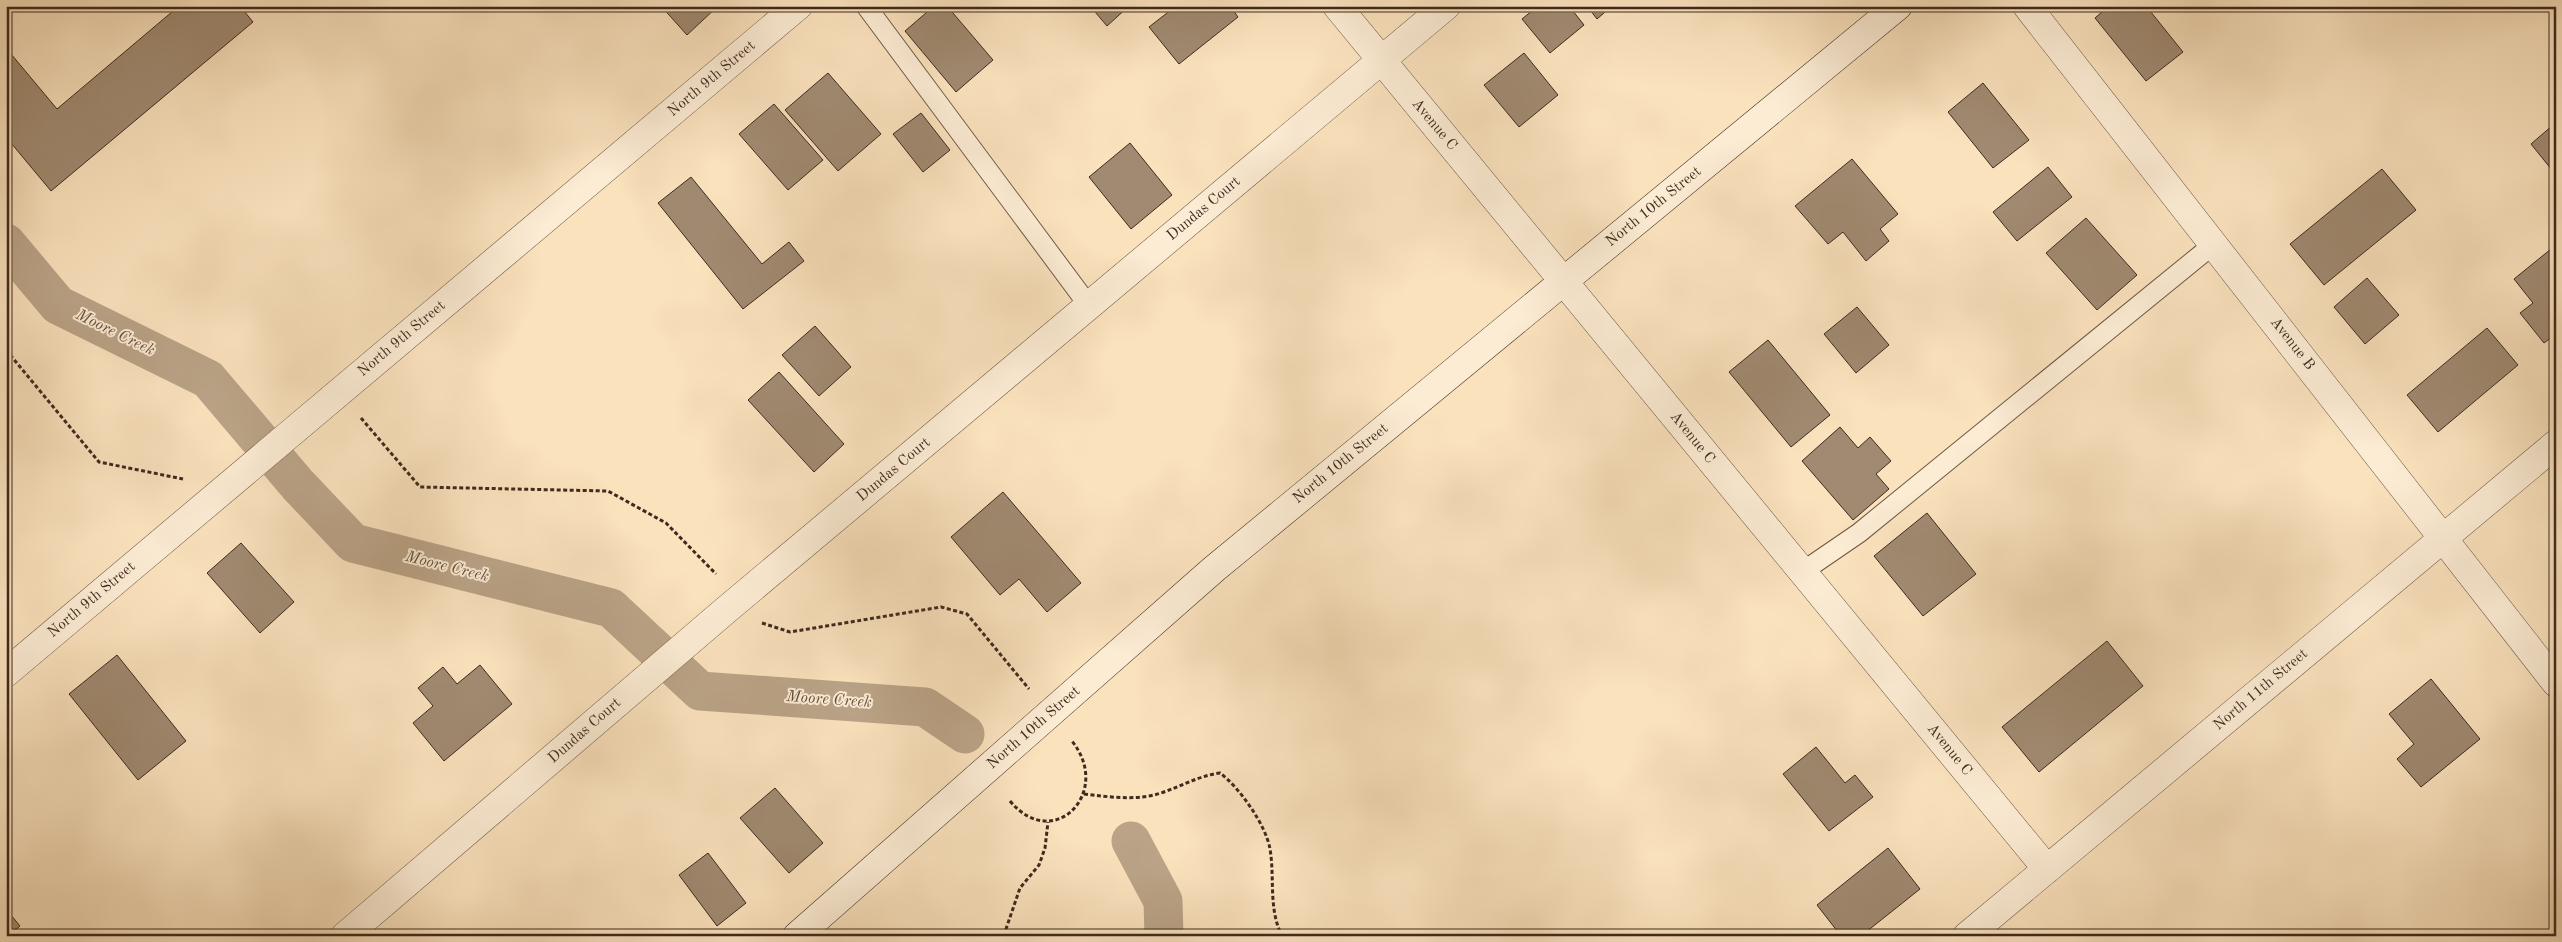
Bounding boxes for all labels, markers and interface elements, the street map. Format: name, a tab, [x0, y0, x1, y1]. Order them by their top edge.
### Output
street label: North 9th Street	[666, 38, 758, 120]
street label: Avenue C	[1408, 96, 1460, 154]
street label: North 10th Street	[1604, 164, 1704, 250]
street label: Dundas Court	[1164, 174, 1244, 244]
street label: North 9th Street	[356, 298, 448, 380]
water label: Moore Creek	[72, 307, 157, 359]
street label: Avenue B	[2267, 315, 2317, 373]
street label: Avenue C	[1667, 409, 1717, 467]
street label: North 10th Street	[1291, 421, 1391, 507]
street label: Dundas Court	[854, 435, 934, 505]
water label: Moore Creek	[403, 549, 491, 585]
street label: North 9th Street	[46, 559, 138, 641]
street label: North 11th Street	[2211, 646, 2311, 734]
street label: North 10th Street	[985, 684, 1083, 772]
water label: Moore Creek	[785, 689, 872, 711]
street label: Dundas Court	[546, 696, 624, 766]
street label: Avenue C	[1924, 721, 1974, 779]

